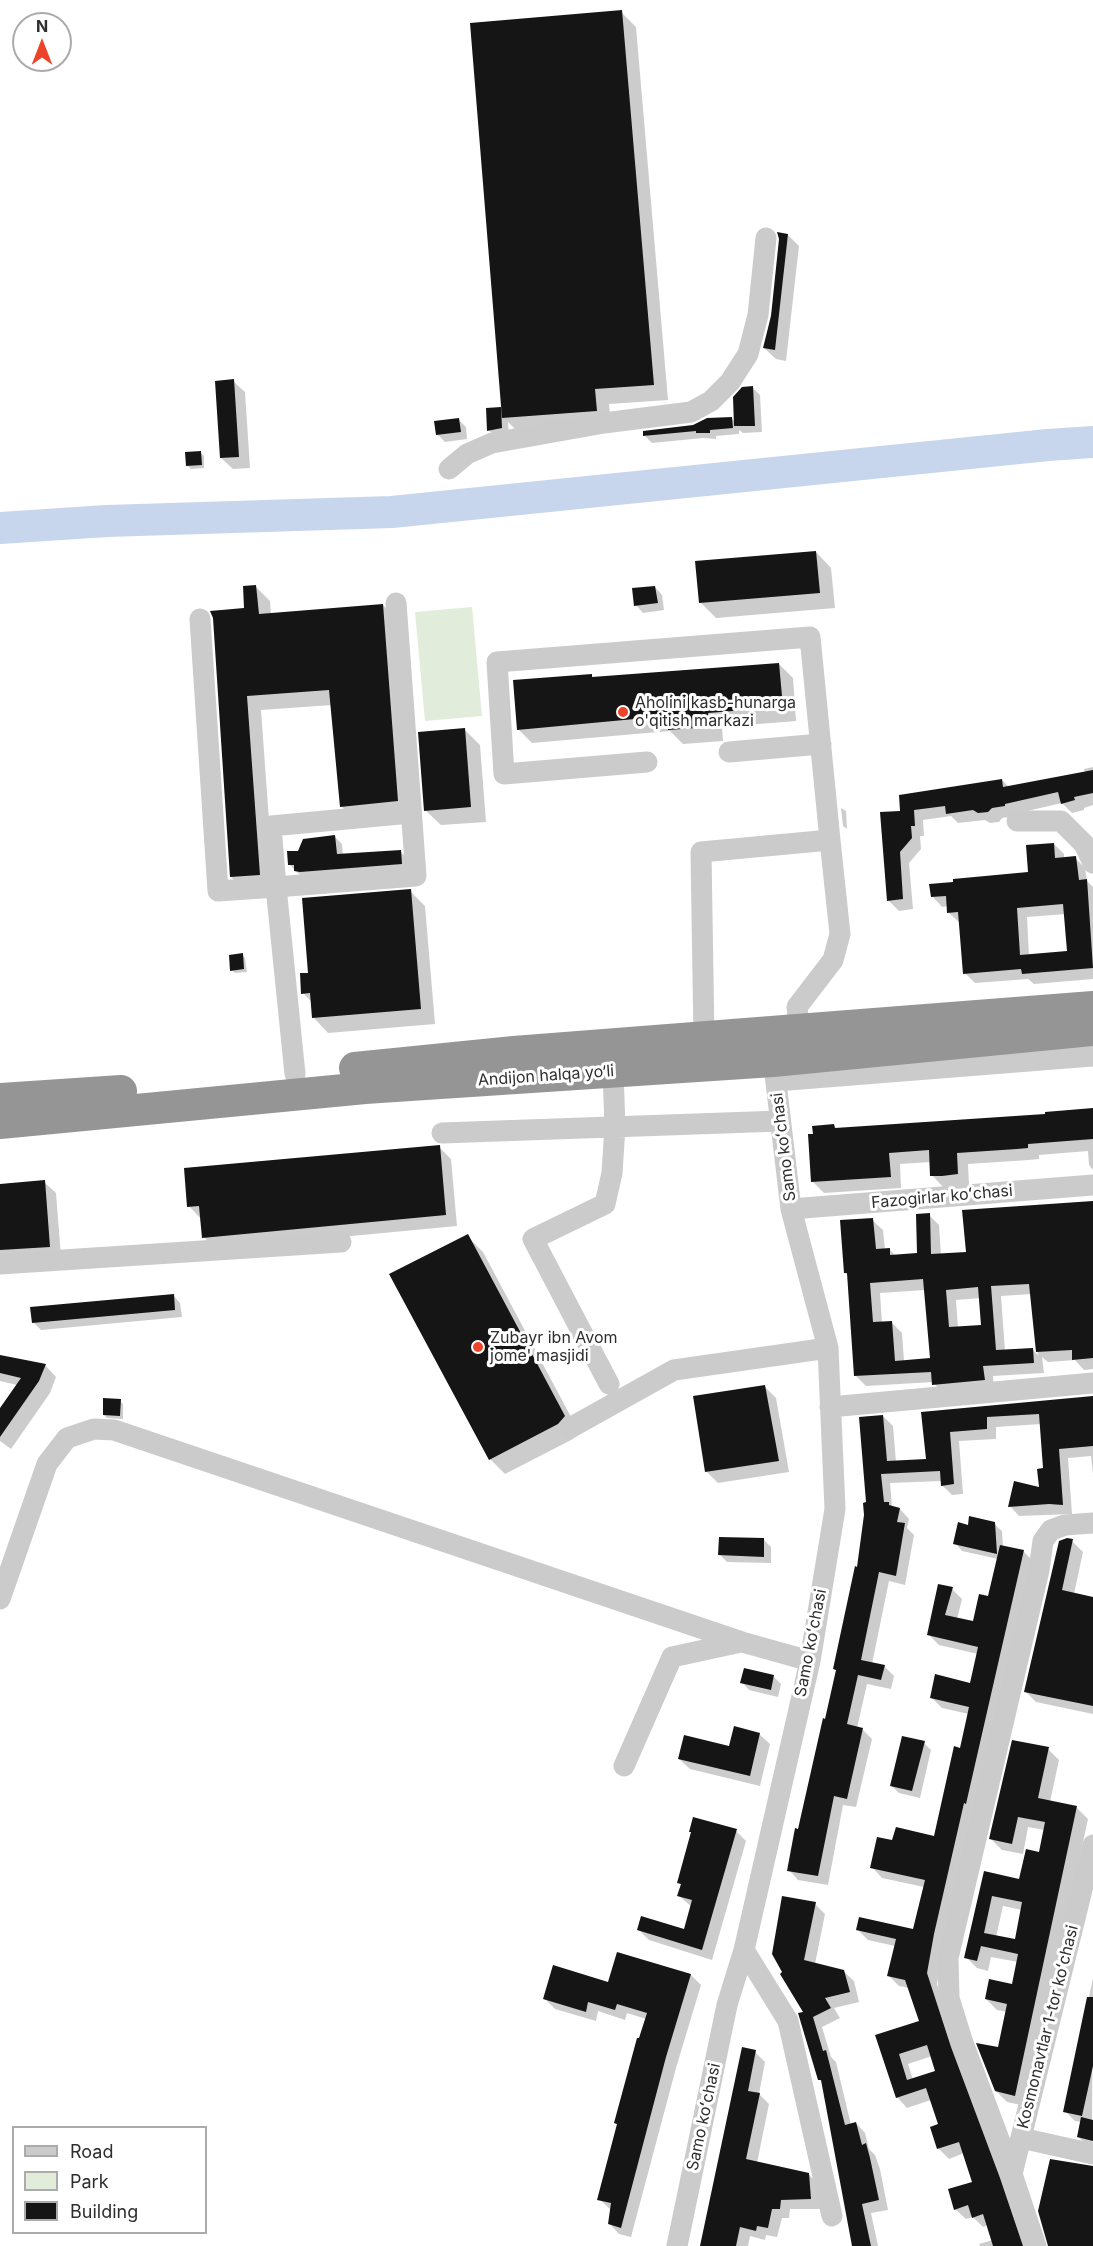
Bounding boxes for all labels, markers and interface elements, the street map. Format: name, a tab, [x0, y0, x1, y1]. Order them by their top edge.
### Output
north arrow	[12, 12, 72, 72]
text: N	[36, 16, 48, 36]
place label: Aholini kasb-hunarga o'qitish markazi	[635, 693, 796, 731]
marker: Aholini kasb-hunarga o'qitish markazi	[616, 705, 630, 719]
street label: Andijon halqa yo‘li	[477, 1062, 615, 1090]
street label: Samo koʻchasi	[768, 1091, 800, 1203]
street label: Fazogirlar koʻchasi	[871, 1181, 1013, 1213]
place label: Zubayr ibn Avom jome' masjidi	[490, 1328, 618, 1366]
marker: Zubayr ibn Avom jome' masjidi	[471, 1340, 485, 1354]
street label: Samo koʻchasi	[791, 1587, 831, 1699]
street label: Kosmonavtlar 1-tor koʻchasi	[1013, 1923, 1083, 2131]
street label: Samo koʻchasi	[683, 2061, 725, 2173]
legend	[12, 2126, 207, 2234]
text: Road	[70, 2141, 113, 2162]
text: Park	[70, 2171, 109, 2192]
text: Building	[70, 2201, 138, 2222]

